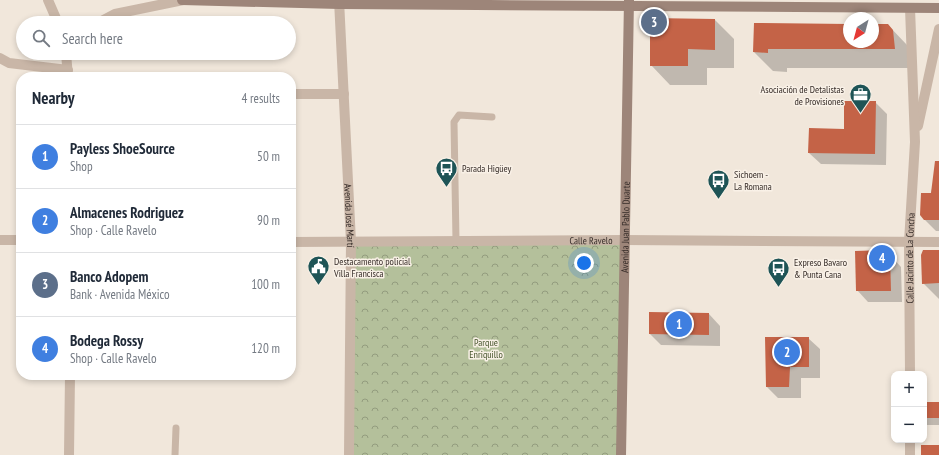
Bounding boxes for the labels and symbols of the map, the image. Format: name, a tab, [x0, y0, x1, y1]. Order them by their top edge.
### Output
pin: 3	[641, 7, 667, 37]
north arrow	[843, 12, 879, 48]
office icon: Asociación de Detalistas de Provisiones	[847, 82, 873, 115]
place label: Asociación de Detalistas de Provisiones	[761, 83, 845, 108]
bus stop icon: Parada Higüey	[433, 155, 459, 188]
place label: Parada Higüey	[462, 162, 512, 175]
bus stop icon: Sichoem - La Romana	[705, 167, 731, 200]
place label: Sichoem - La Romana	[734, 168, 772, 193]
street label: Avenida Juan Pablo Duarte	[618, 181, 633, 273]
street label: Avenida José Martí	[341, 183, 357, 249]
street label: Calle Jacinto de La Concha	[903, 212, 918, 303]
street label: Calle Ravelo	[569, 234, 612, 247]
pin: 4	[869, 243, 895, 273]
your location	[574, 253, 594, 273]
public building icon: Destacamento policial Villa Francisca	[306, 254, 332, 287]
place label: Destacamento policial Villa Francisca	[333, 255, 411, 280]
bus stop icon: Expreso Bavaro & Punta Cana	[766, 255, 792, 288]
place label: Expreso Bavaro & Punta Cana	[794, 256, 847, 281]
pin: 1	[666, 309, 692, 339]
park label: Parque Enriquillo	[469, 336, 503, 361]
pin: 2	[774, 337, 800, 367]

